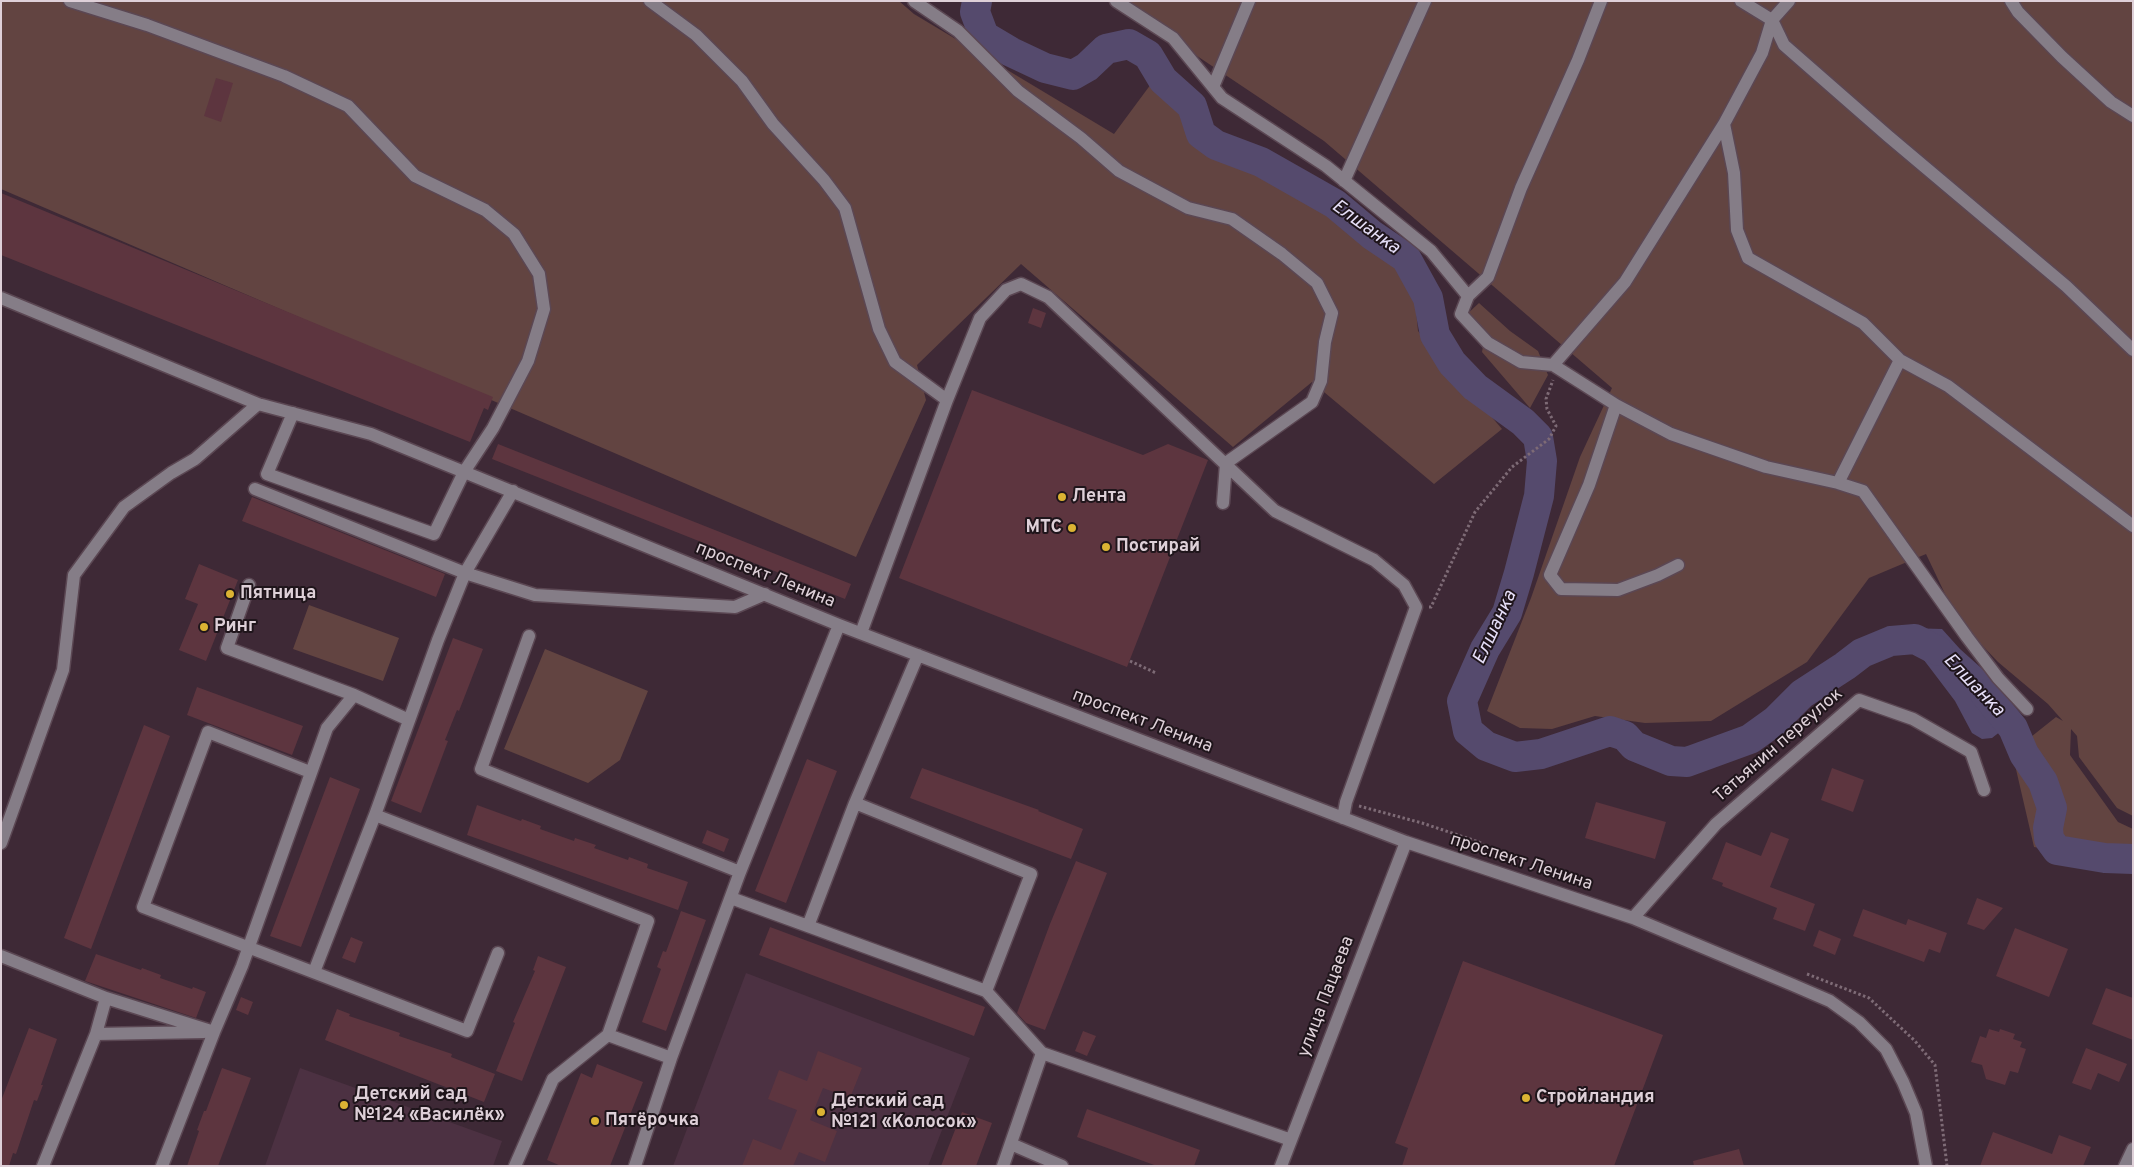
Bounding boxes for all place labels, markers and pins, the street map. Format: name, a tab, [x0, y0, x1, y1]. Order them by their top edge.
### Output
place label: Лента	[1072, 486, 1126, 508]
marker: Лента	[1056, 491, 1068, 503]
place label: МТС	[1025, 517, 1062, 539]
marker: МТС	[1066, 522, 1078, 534]
place label: Постирай	[1116, 536, 1200, 558]
marker: Постирай	[1100, 541, 1112, 553]
place label: Пятница	[240, 583, 316, 605]
marker: Пятница	[224, 588, 236, 600]
place label: Ринг	[214, 616, 256, 638]
marker: Ринг	[198, 621, 210, 633]
place label: Детский сад №124 «Василёк»	[354, 1084, 505, 1126]
place label: Стройландия	[1536, 1087, 1655, 1109]
place label: Детский сад №121 «Колосок»	[831, 1091, 977, 1134]
marker: Стройландия	[1520, 1092, 1532, 1104]
marker: Детский сад №124 «Василёк»	[338, 1099, 350, 1111]
marker: Детский сад №121 «Колосок»	[815, 1106, 827, 1118]
place label: Пятёрочка	[605, 1110, 699, 1132]
marker: Пятёрочка	[589, 1115, 601, 1127]

